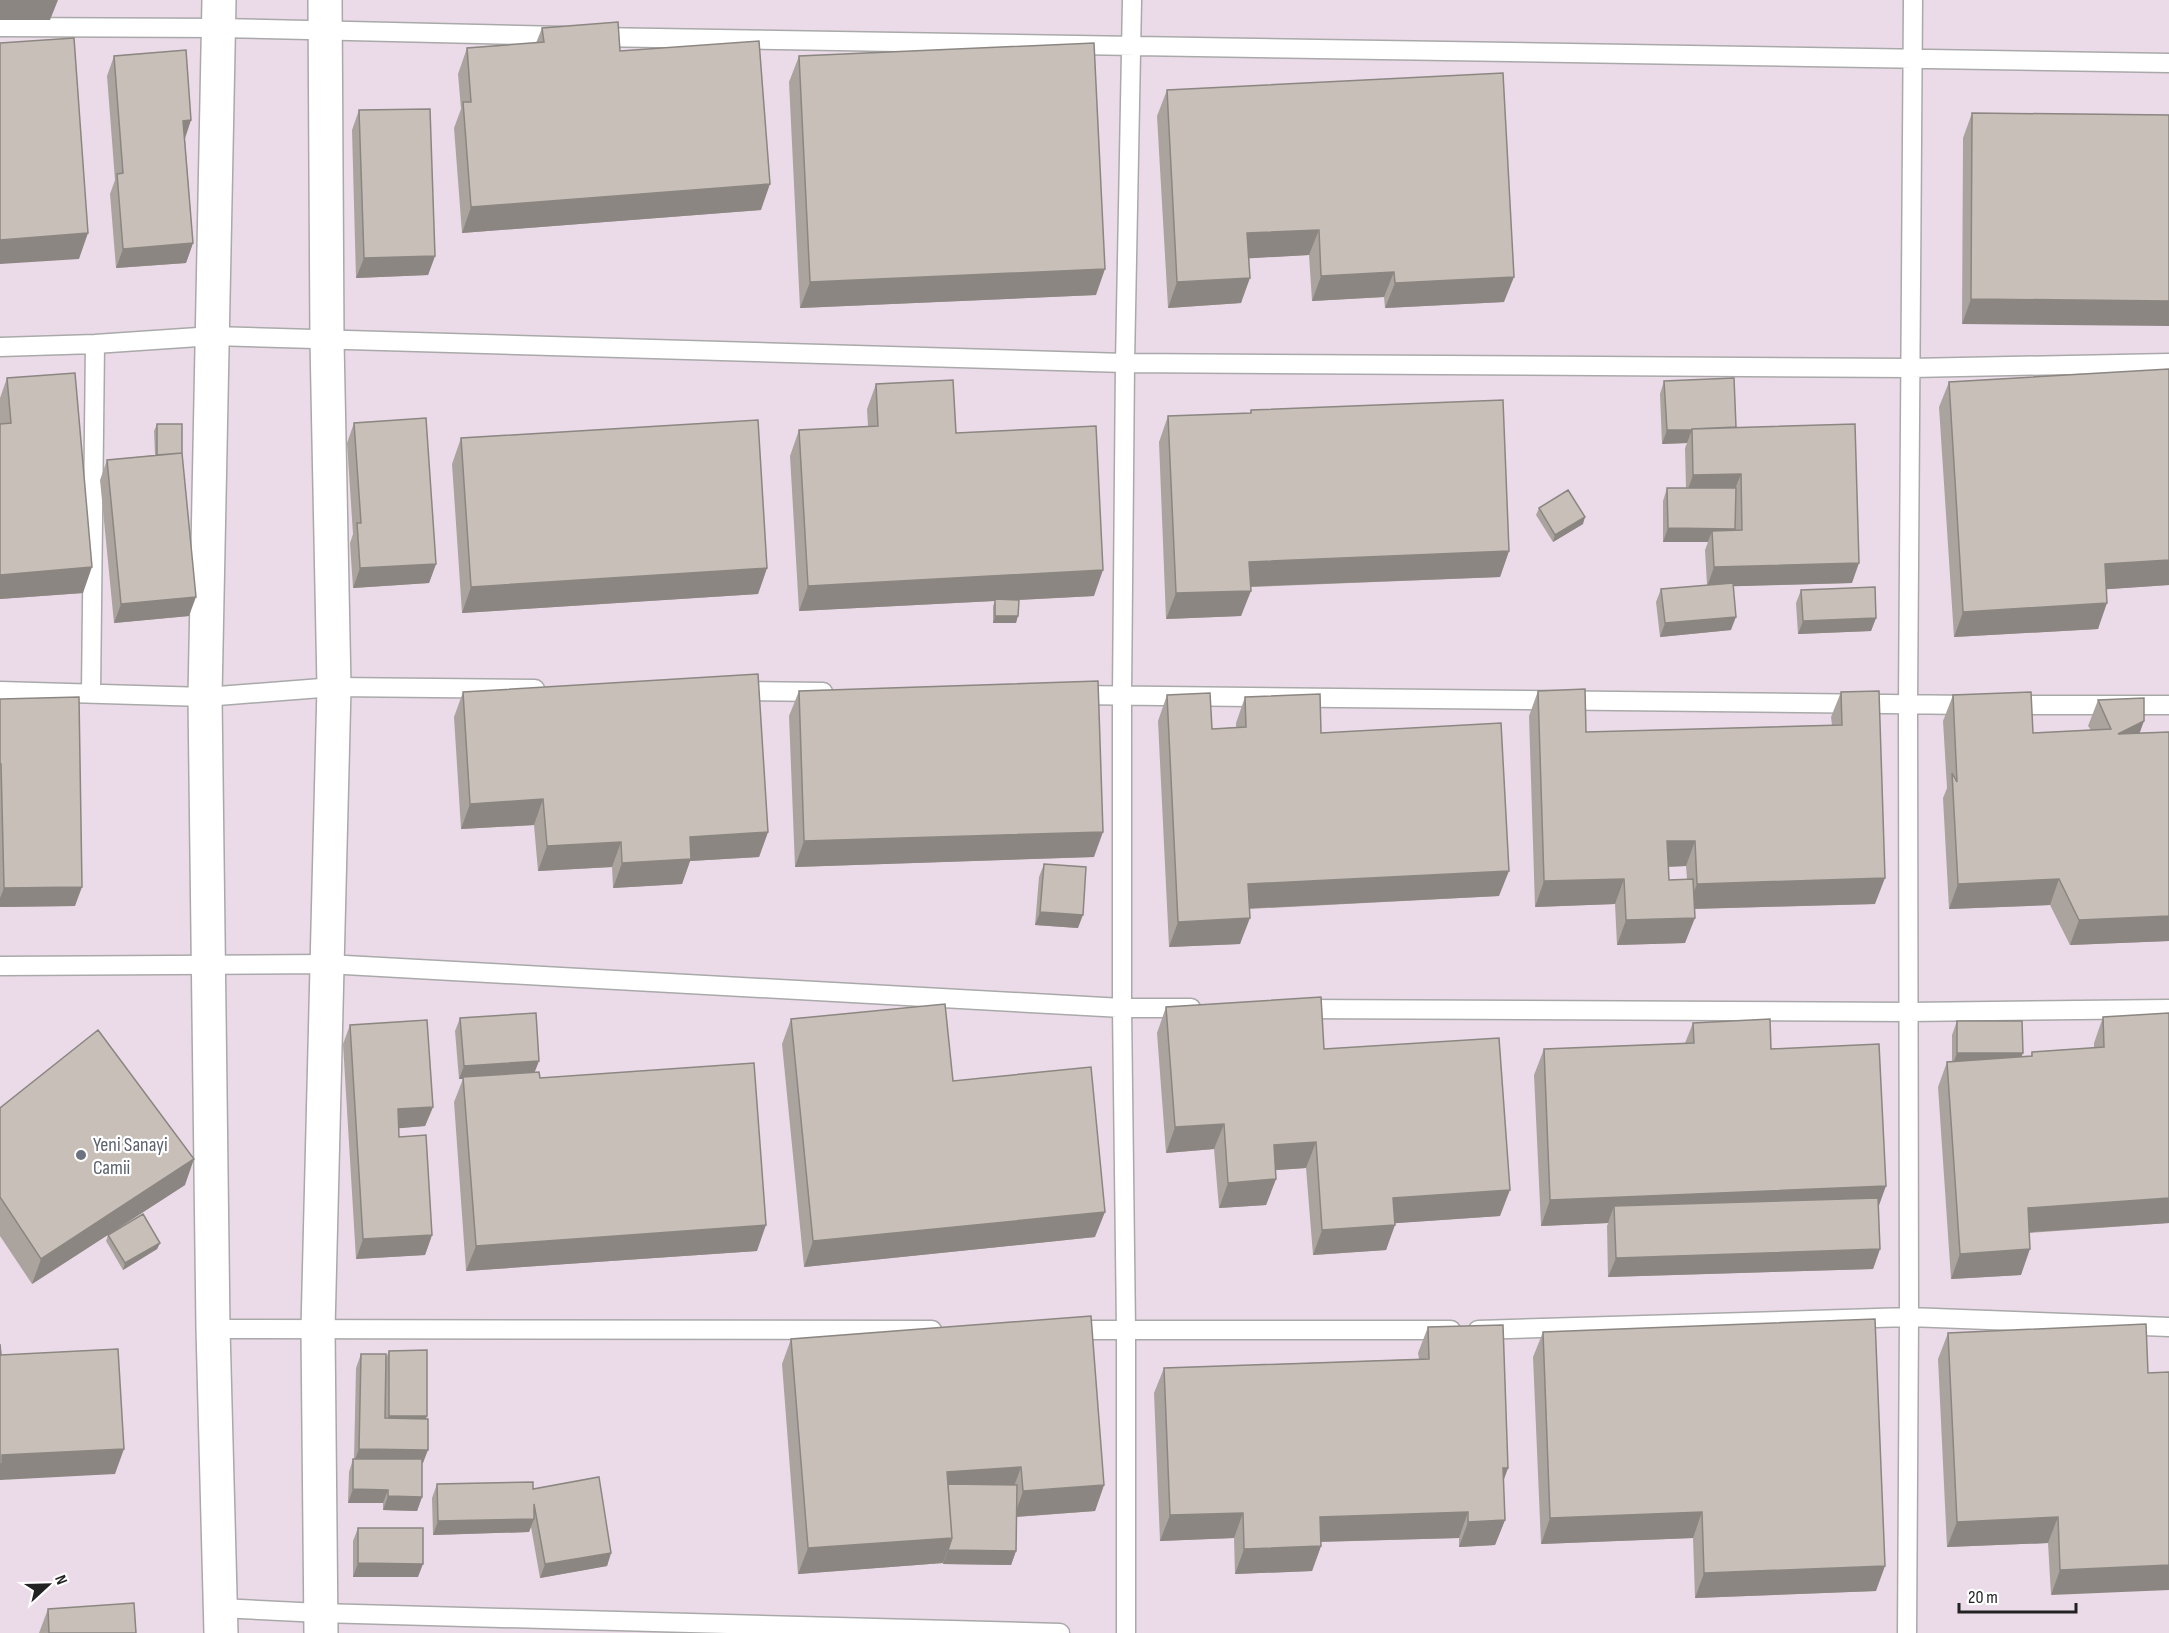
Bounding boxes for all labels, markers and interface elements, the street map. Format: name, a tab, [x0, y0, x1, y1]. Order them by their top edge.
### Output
place label: Yeni Sanayi Camii	[93, 1133, 168, 1180]
marker: Yeni Sanayi Camii	[74, 1148, 88, 1162]
north arrow	[18, 1555, 78, 1615]
text: N	[50, 1572, 71, 1587]
scale bar	[1959, 1576, 2076, 1614]
text: 20 m	[1968, 1587, 1998, 1608]

